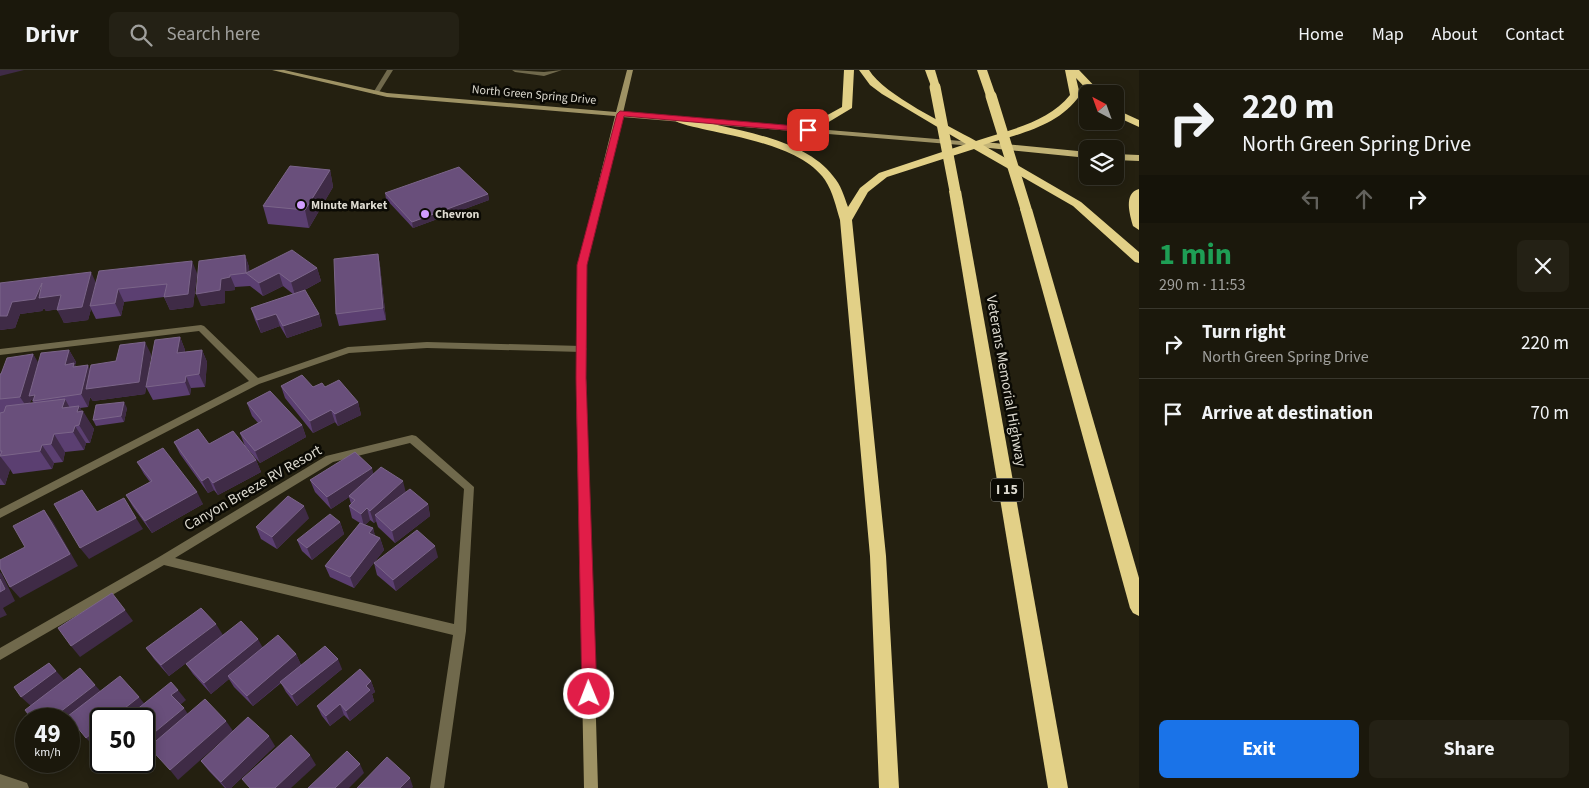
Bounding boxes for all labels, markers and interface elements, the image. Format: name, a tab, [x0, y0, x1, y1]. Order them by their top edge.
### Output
search box	[109, 12, 459, 57]
text: Drivr	[25, 17, 79, 52]
icon: search	[127, 21, 155, 49]
text: Search here	[167, 21, 260, 48]
text: Home	[1298, 22, 1344, 47]
text: Map	[1372, 22, 1404, 47]
text: About	[1432, 22, 1477, 47]
text: Contact	[1505, 22, 1564, 47]
street label: North Green Spring Drive	[471, 81, 597, 109]
text: 220 m	[1242, 82, 1334, 132]
north arrow	[1079, 85, 1124, 130]
map controls	[1079, 85, 1124, 185]
icon: right	[1159, 90, 1224, 155]
pin	[787, 109, 829, 151]
icon: arrive	[794, 116, 822, 144]
text: North Green Spring Drive	[1242, 128, 1471, 160]
button: layers	[1079, 140, 1124, 185]
icon: left	[1297, 185, 1325, 213]
icon: ahead	[1350, 185, 1378, 213]
icon: right	[1403, 185, 1431, 213]
place label: Minute Market	[311, 197, 388, 214]
marker: Minute Market	[295, 199, 307, 211]
place label: Chevron	[435, 206, 480, 223]
marker: Chevron	[419, 208, 431, 220]
text: 1 min	[1159, 233, 1232, 276]
button: close	[1517, 240, 1569, 292]
text: 290 m · 11:53	[1159, 274, 1246, 296]
street label: Veterans Memorial Highway	[981, 294, 1031, 468]
text: Turn right	[1202, 319, 1286, 346]
icon: right	[1159, 330, 1187, 358]
text: 220 m	[1521, 330, 1569, 357]
text: North Green Spring Drive	[1202, 346, 1369, 368]
icon: arrive	[1159, 400, 1187, 428]
text: Arrive at destination	[1202, 400, 1373, 427]
text: 70 m	[1531, 400, 1569, 427]
street label: Canyon Breeze RV Resort	[180, 440, 326, 536]
road number: I 15	[991, 478, 1023, 502]
position arrow	[562, 667, 614, 719]
speed limit sign: 50	[90, 708, 155, 773]
text: 49	[34, 716, 61, 752]
button: Exit	[1159, 720, 1359, 778]
button: Share	[1369, 720, 1569, 778]
text: km/h	[34, 744, 61, 761]

